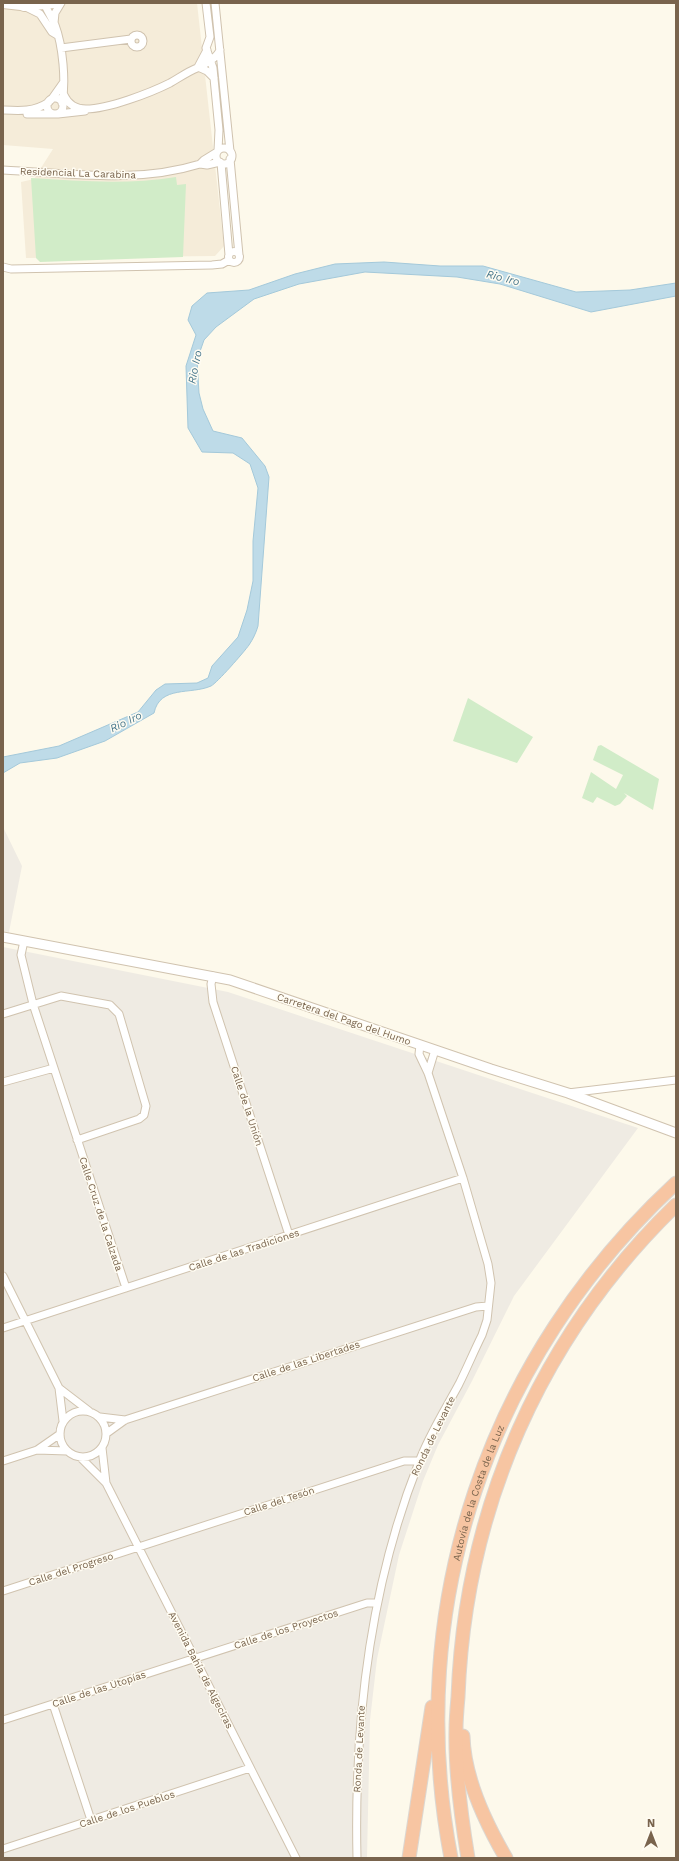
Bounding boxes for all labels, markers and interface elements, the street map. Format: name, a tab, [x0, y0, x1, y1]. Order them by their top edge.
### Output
street label: Residencial La Carabina	[20, 165, 137, 181]
water label: Rio Iro	[485, 268, 521, 288]
water label: Rio Iro	[185, 349, 205, 385]
water label: Rio Iro	[108, 709, 144, 735]
street label: Carretera del Pago del Humo	[276, 991, 412, 1047]
street label: Calle de la Unión	[229, 1065, 265, 1147]
street label: Calle Cruz de la Calzada	[77, 1155, 125, 1273]
street label: Calle de las Tradiciones	[187, 1227, 301, 1273]
street label: Calle de las Libertades	[251, 1338, 361, 1384]
street label: Ronda de Levante	[409, 1394, 457, 1478]
street label: Autovía de la Costa de la Luz	[450, 1423, 506, 1562]
street label: Calle del Tesón	[242, 1484, 316, 1518]
street label: Calle del Progreso	[27, 1550, 115, 1588]
street label: Calle de los Proyectos	[233, 1607, 339, 1651]
street label: Avenida Bahía de Algeciras	[167, 1610, 235, 1730]
street label: Calle de las Utopías	[51, 1669, 147, 1709]
street label: Ronda de Levante	[351, 1705, 367, 1793]
street label: Calle de los Pueblos	[78, 1788, 176, 1830]
north arrow	[631, 1813, 671, 1853]
text: N	[647, 1817, 655, 1830]

